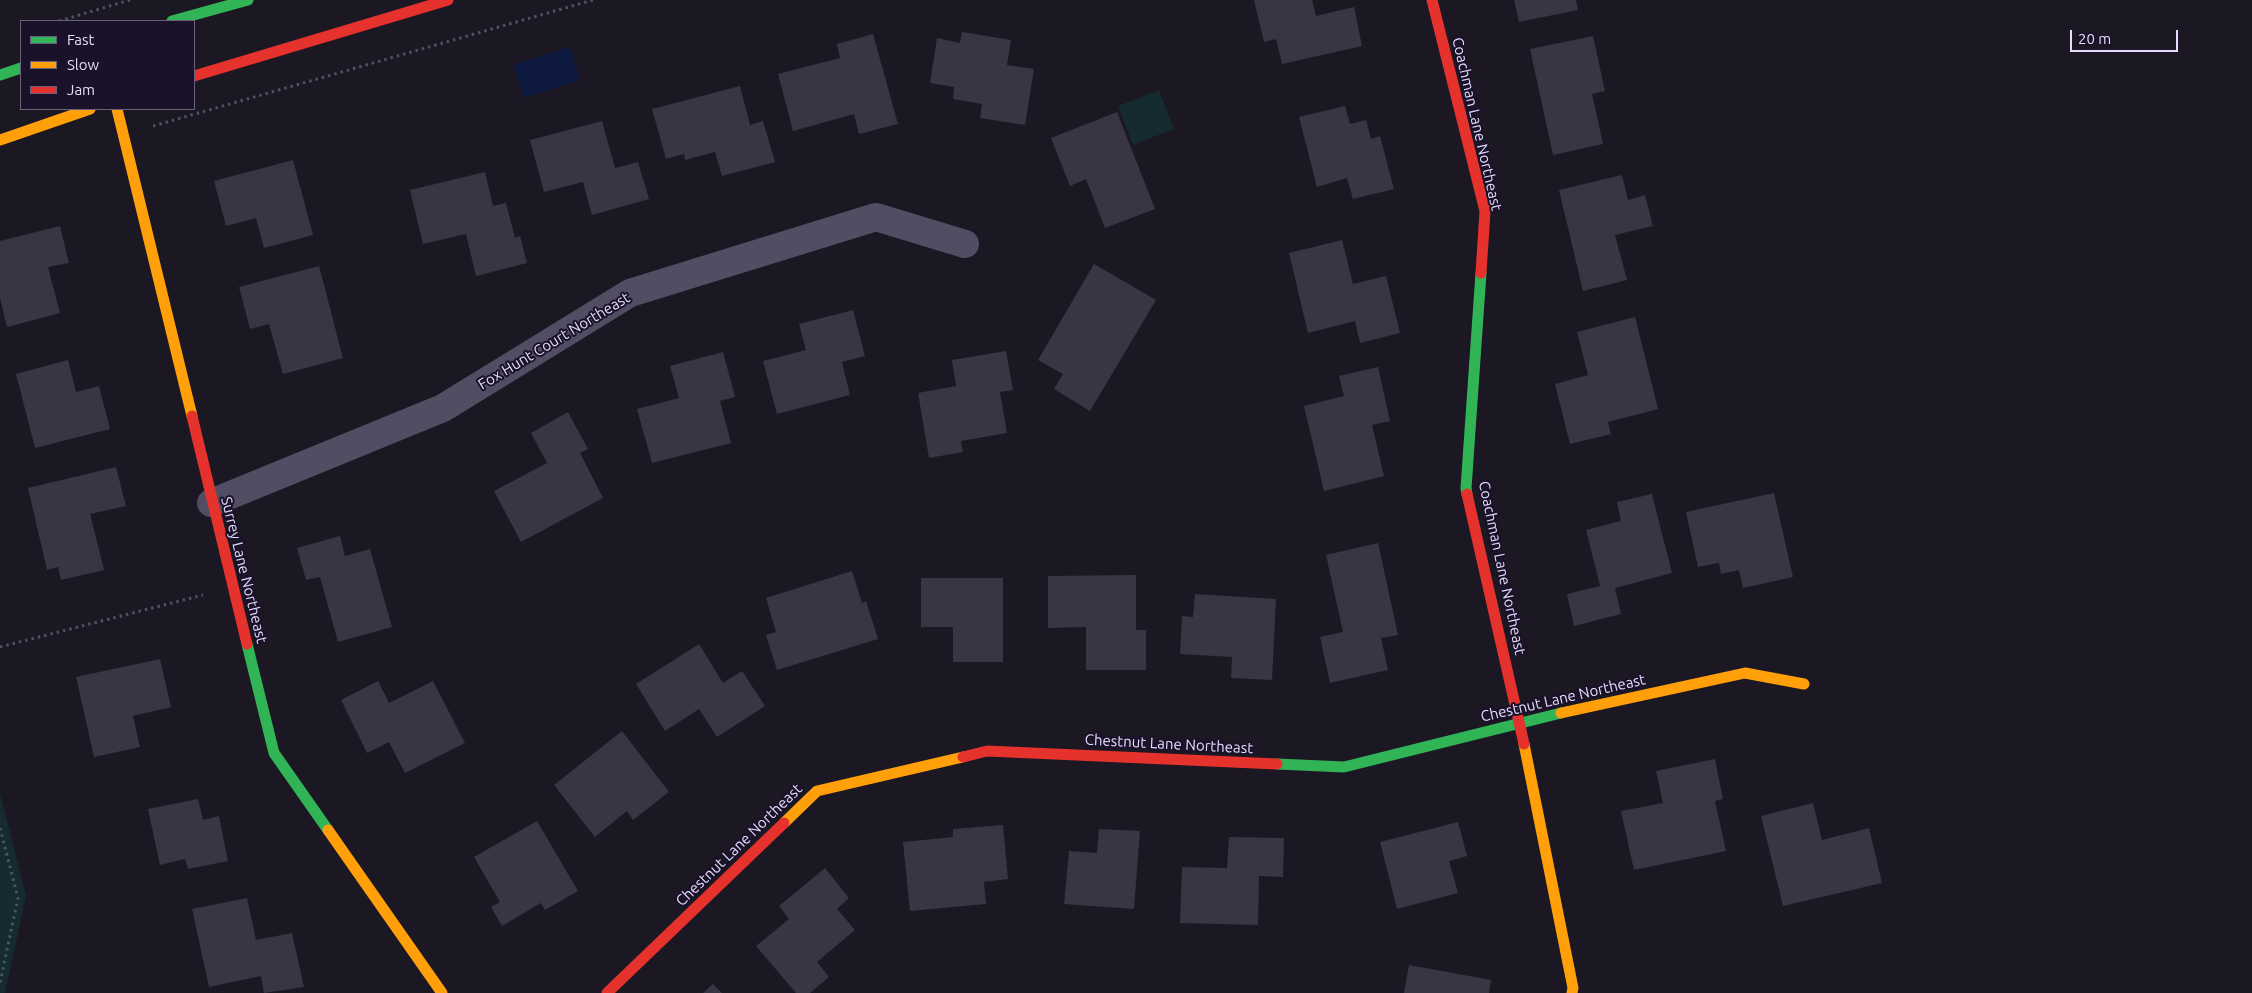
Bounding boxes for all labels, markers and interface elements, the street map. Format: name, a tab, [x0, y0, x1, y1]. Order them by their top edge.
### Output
legend	[20, 20, 195, 110]
scale bar	[2072, 20, 2180, 52]
text: 20 m	[2078, 30, 2111, 47]
text: Fast	[67, 31, 94, 48]
street label: Coachman Lane Northeast	[1448, 35, 1506, 213]
text: Slow	[67, 56, 99, 73]
text: Jam	[67, 81, 95, 98]
street label: Fox Hunt Court Northeast	[475, 288, 633, 394]
street label: Coachman Lane Northeast	[1475, 479, 1529, 657]
street label: Surrey Lane Northeast	[217, 495, 271, 645]
street label: Chestnut Lane Northeast	[1479, 670, 1647, 726]
street label: Chestnut Lane Northeast	[1084, 731, 1254, 757]
street label: Chestnut Lane Northeast	[672, 780, 806, 910]

